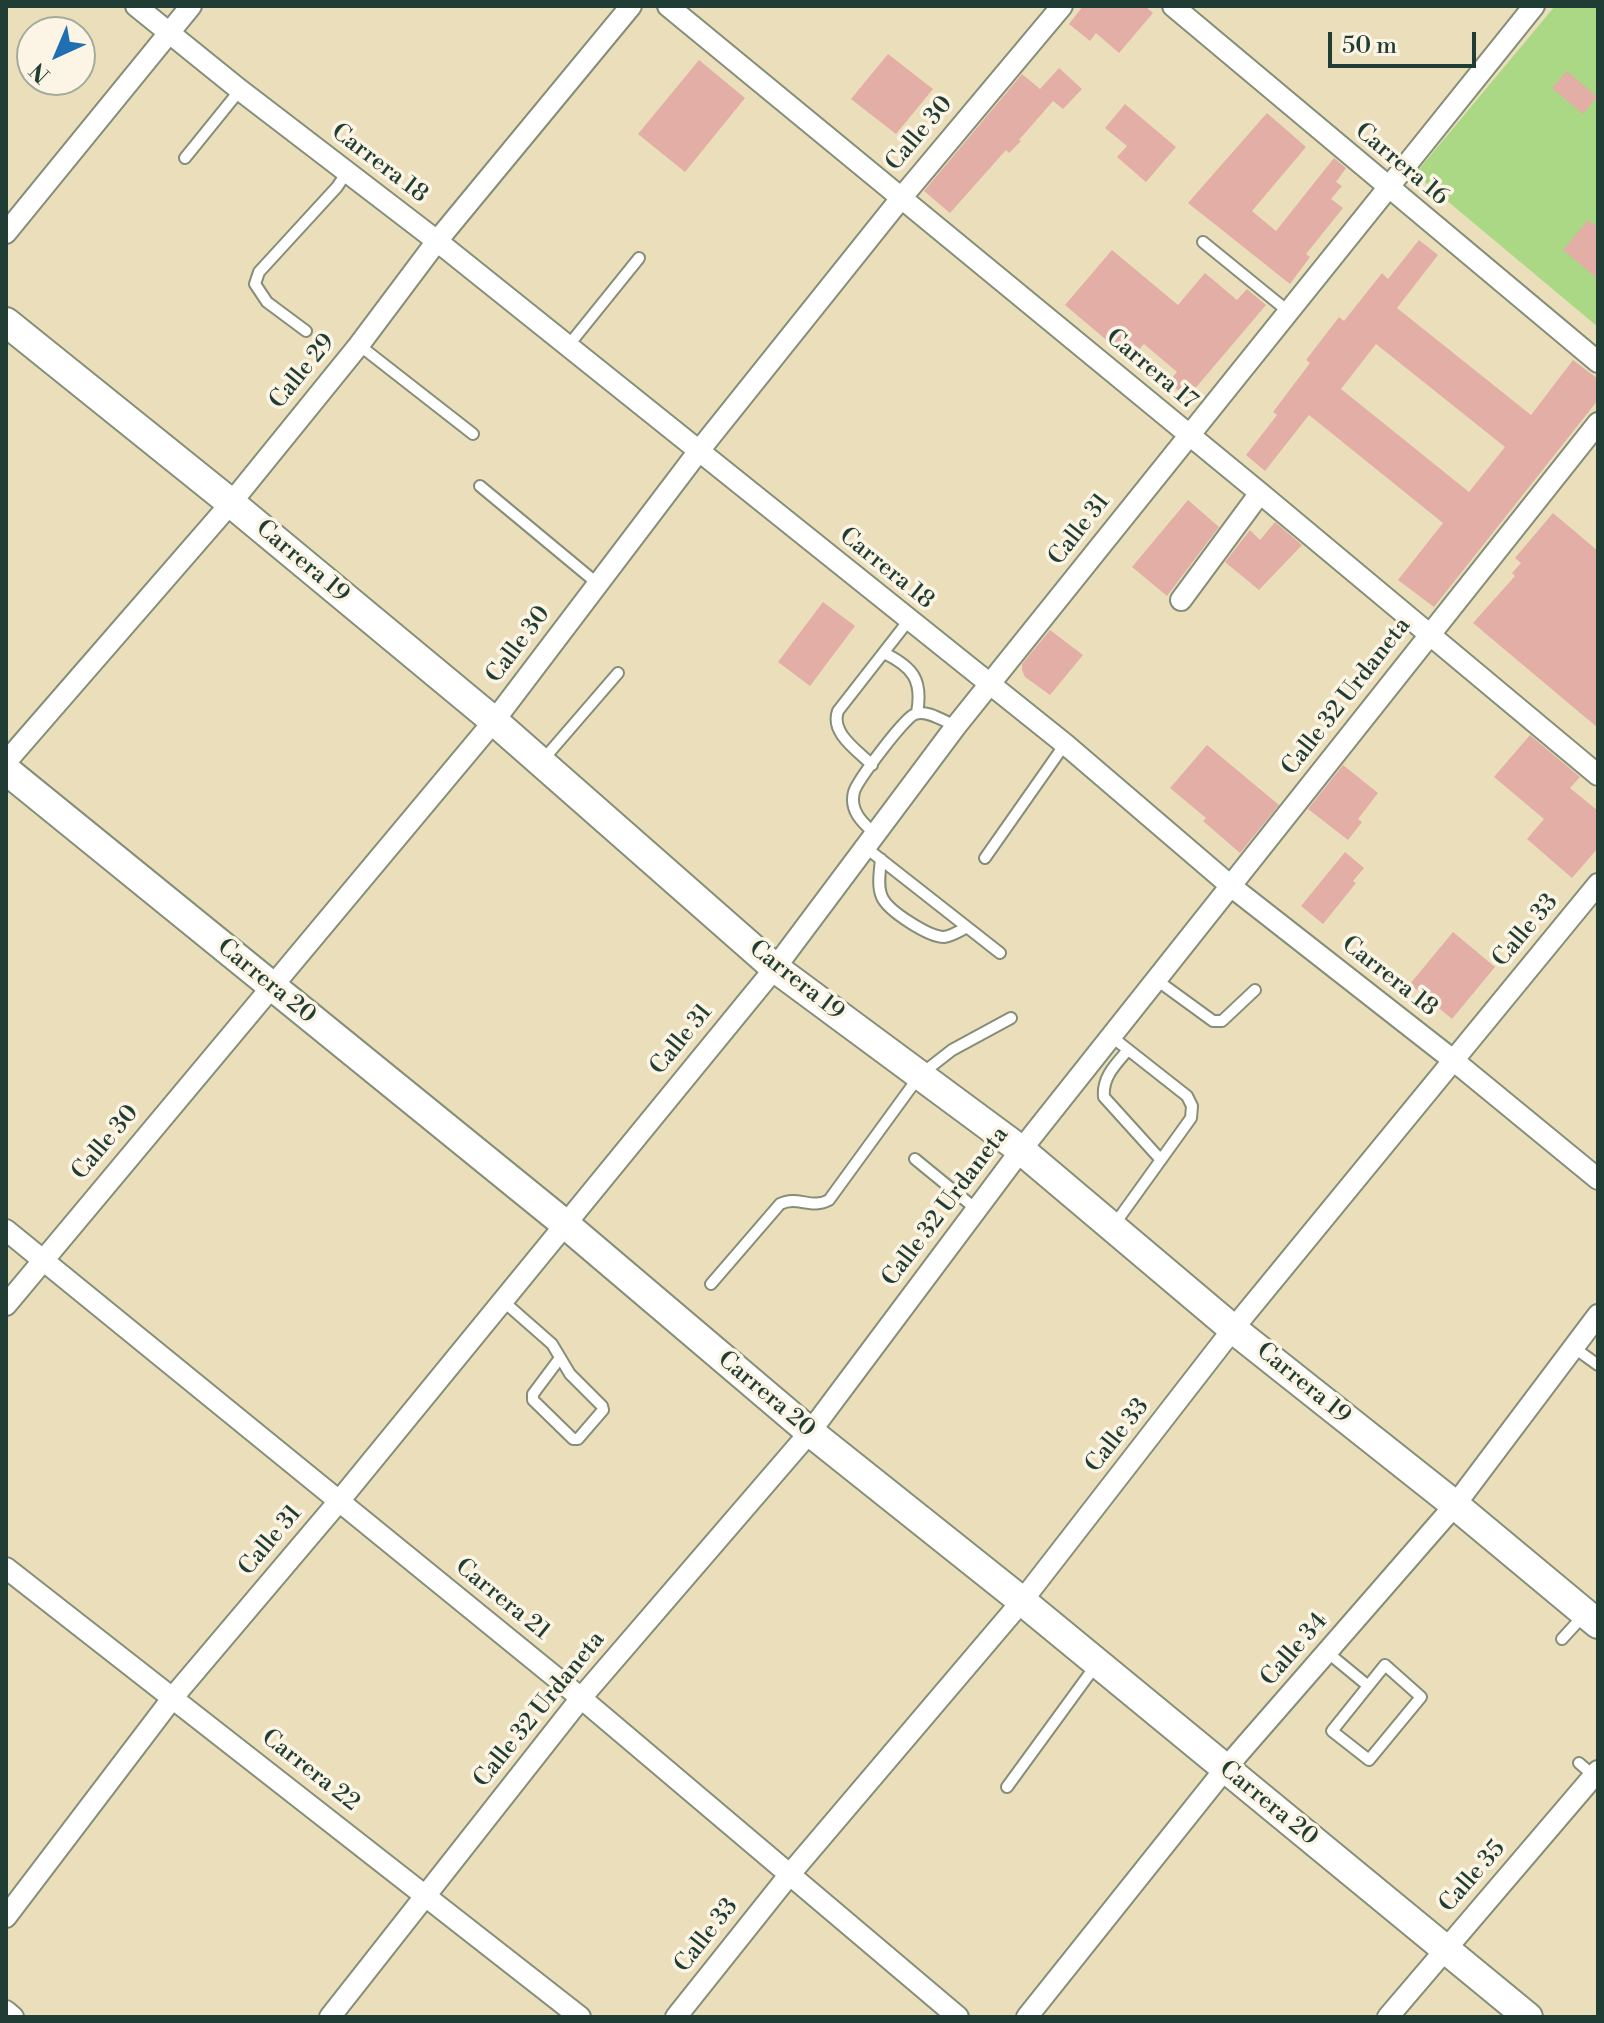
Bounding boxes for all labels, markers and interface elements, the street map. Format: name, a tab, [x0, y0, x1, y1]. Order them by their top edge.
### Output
north arrow	[16, 16, 96, 96]
scale bar	[1332, 16, 1480, 66]
text: 50 m	[1342, 31, 1397, 61]
text: N	[25, 56, 56, 88]
street label: Calle 30	[880, 91, 960, 177]
street label: Carrera 18	[325, 118, 433, 210]
street label: Carrera 16	[1348, 118, 1454, 212]
street label: Carrera 17	[1099, 324, 1203, 416]
street label: Calle 29	[264, 329, 342, 415]
street label: Calle 31	[1043, 488, 1117, 572]
street label: Carrera 19	[249, 515, 355, 609]
street label: Carrera 18	[833, 522, 939, 616]
street label: Calle 30	[481, 601, 557, 689]
street label: Calle 32 Urdaneta	[1276, 612, 1418, 782]
street label: Calle 33	[1487, 889, 1565, 973]
street label: Carrera 18	[1335, 931, 1443, 1023]
street label: Carrera 20	[211, 933, 321, 1031]
street label: Carrera 19	[743, 935, 849, 1027]
street label: Calle 31	[645, 999, 719, 1081]
street label: Calle 30	[66, 1100, 146, 1186]
street label: Calle 32 Urdaneta	[877, 1122, 1015, 1292]
street label: Carrera 19	[1250, 1337, 1356, 1431]
street label: Carrera 20	[711, 1346, 821, 1444]
street label: Calle 33	[1080, 1393, 1156, 1479]
street label: Calle 31	[233, 1500, 309, 1582]
street label: Carrera 21	[449, 1553, 555, 1647]
street label: Calle 34	[1255, 1607, 1335, 1693]
street label: Calle 32 Urdaneta	[468, 1626, 612, 1794]
street label: Carrera 22	[255, 1724, 365, 1818]
street label: Carrera 20	[1213, 1755, 1323, 1853]
street label: Calle 35	[1434, 1835, 1512, 1919]
street label: Calle 33	[669, 1893, 745, 1979]

